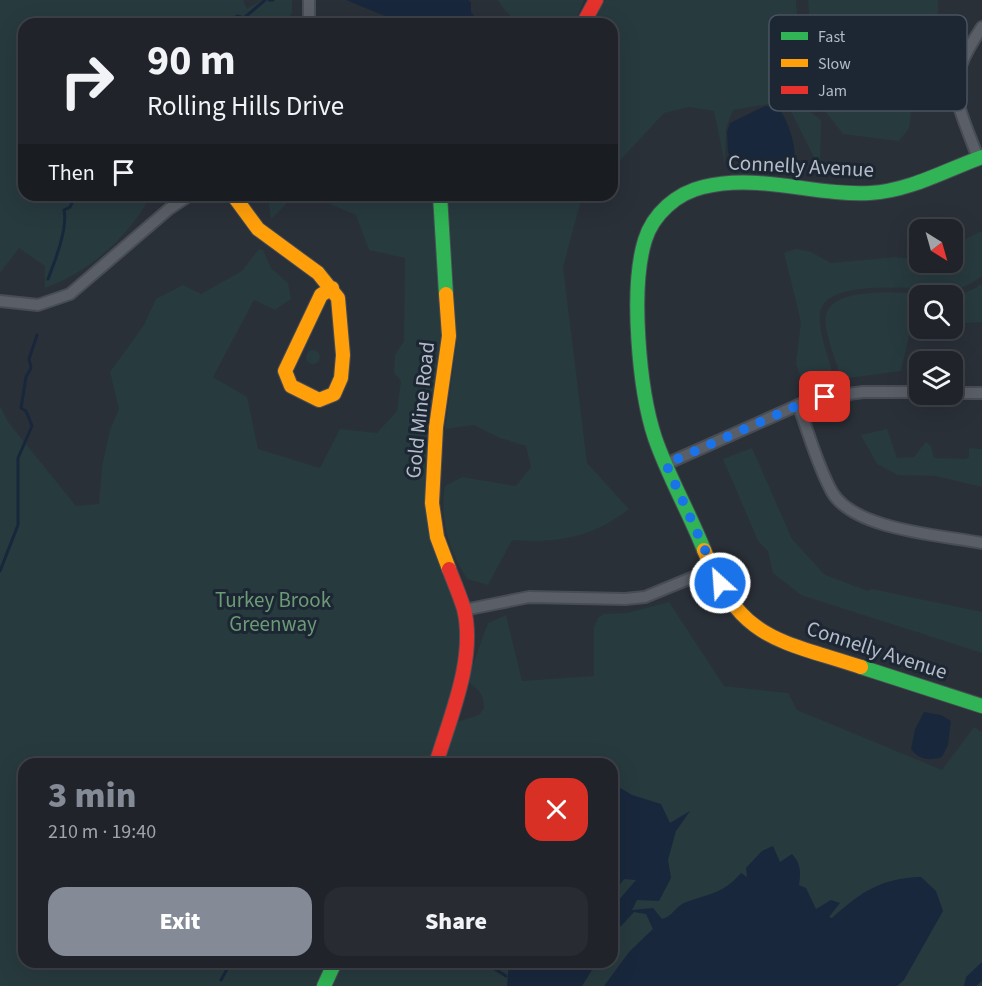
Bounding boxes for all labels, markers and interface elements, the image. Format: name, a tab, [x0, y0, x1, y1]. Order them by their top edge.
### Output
legend	[769, 15, 967, 111]
text: Fast	[818, 26, 846, 48]
text: 90 m	[147, 31, 236, 91]
icon: right	[48, 42, 126, 120]
text: Slow	[818, 53, 851, 75]
text: Jam	[818, 80, 847, 102]
text: Rolling Hills Drive	[147, 87, 344, 126]
street label: Connelly Avenue	[727, 147, 875, 185]
icon: arrive	[107, 156, 140, 189]
text: Then	[48, 157, 95, 189]
north arrow	[909, 219, 963, 273]
map controls	[909, 219, 963, 405]
button: search	[909, 285, 963, 339]
street label: Gold Mine Road	[398, 340, 442, 480]
button: layers	[909, 351, 963, 405]
pin	[799, 371, 850, 422]
icon: arrive	[808, 380, 841, 413]
position arrow	[688, 551, 752, 615]
park label: Turkey Brook Greenway	[215, 585, 332, 639]
street label: Connelly Avenue	[803, 613, 951, 687]
text: 3 min	[48, 770, 136, 821]
button: close	[525, 778, 588, 841]
text: 210 m · 19:40	[48, 818, 156, 846]
button: Exit	[48, 887, 312, 956]
button: Share	[324, 887, 588, 956]

